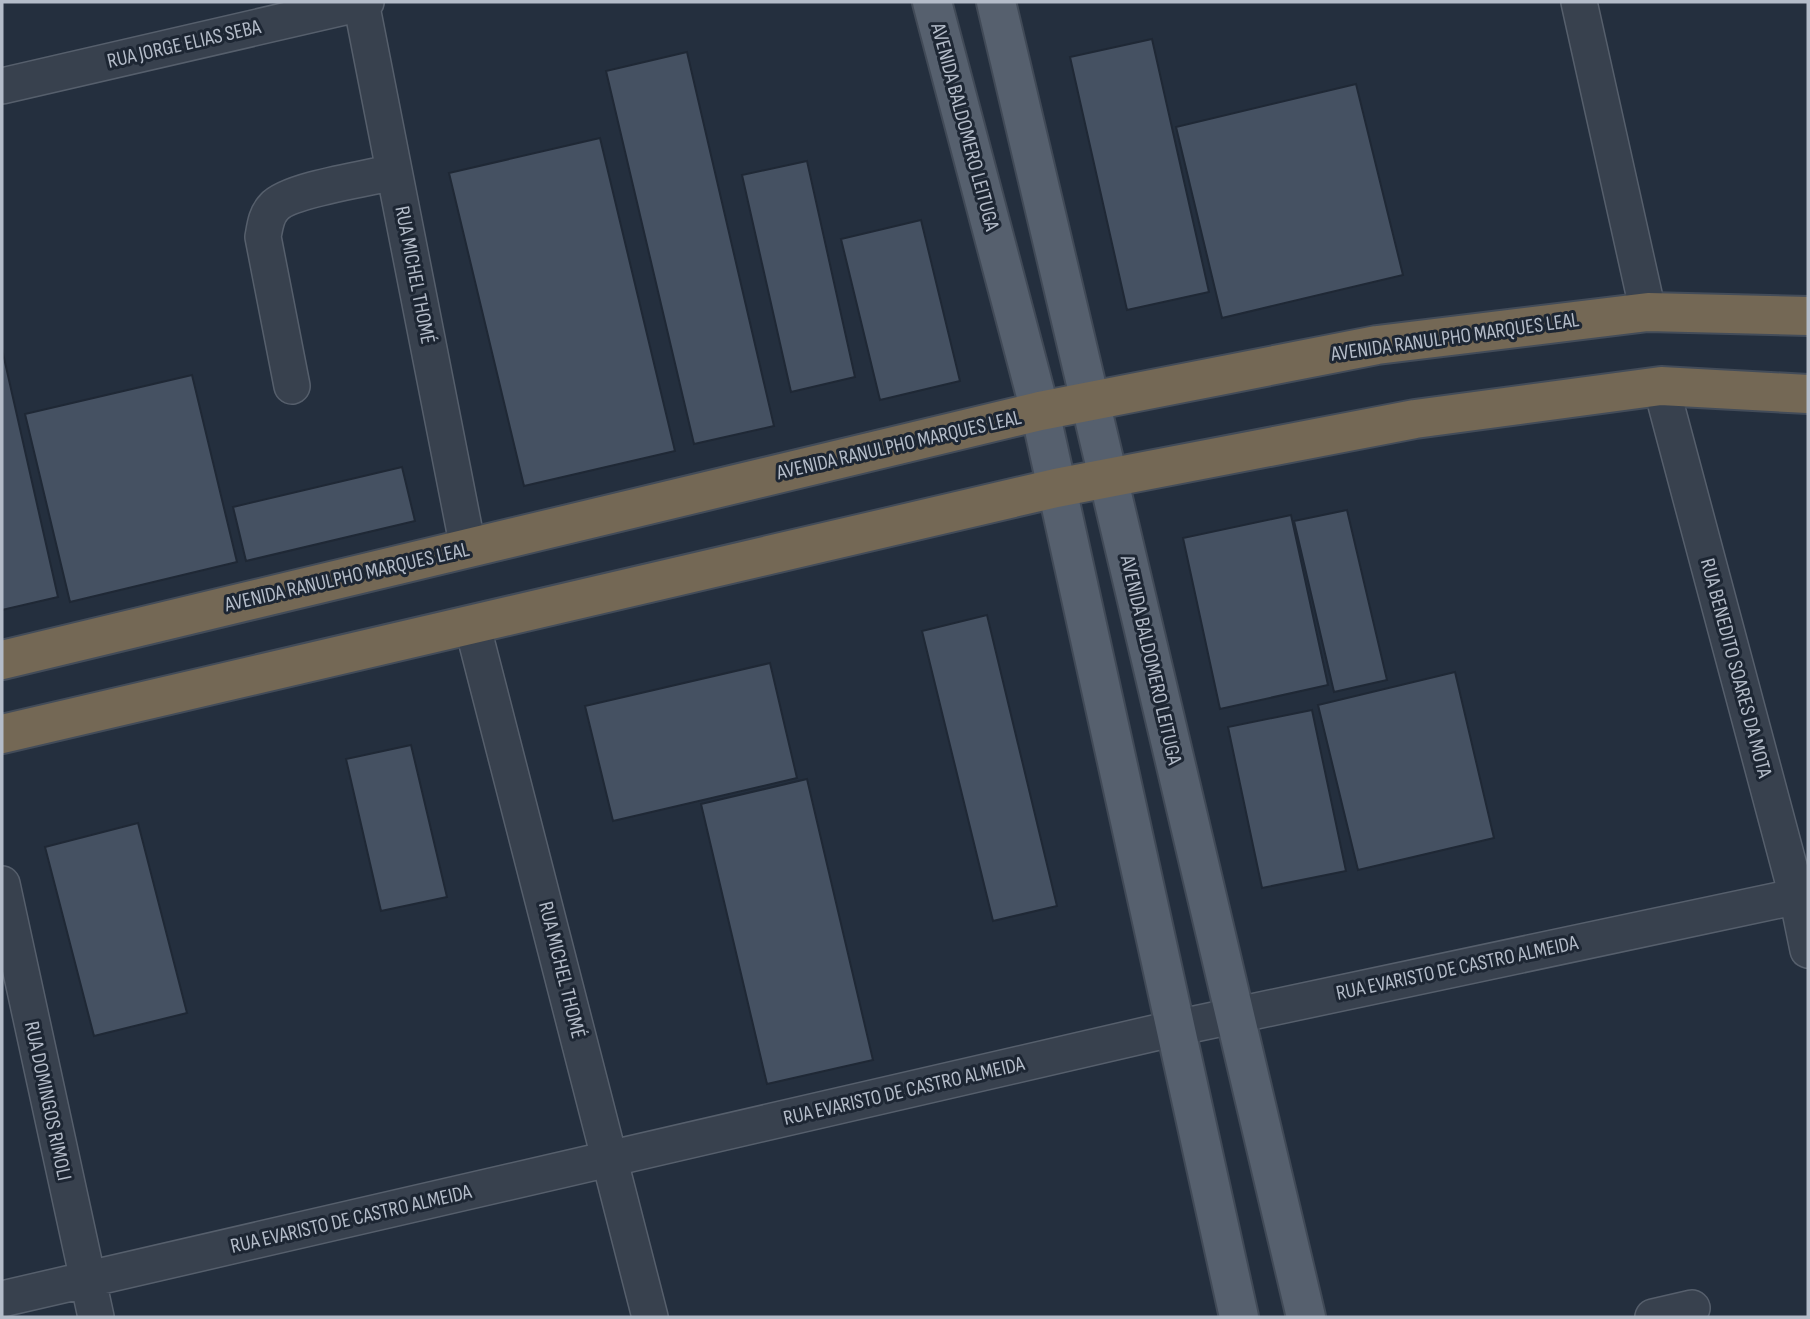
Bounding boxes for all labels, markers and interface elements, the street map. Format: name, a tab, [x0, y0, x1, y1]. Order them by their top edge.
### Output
street label: RUA JORGE ELIAS SEBA	[105, 14, 264, 74]
street label: AVENIDA BALDOMERO LEITUGA	[925, 19, 1005, 235]
street label: RUA MICHEL THOMÉ	[389, 204, 441, 346]
street label: AVENIDA RANULPHO MARQUES LEAL	[1328, 307, 1581, 367]
street label: AVENIDA RANULPHO MARQUES LEAL	[773, 405, 1024, 486]
street label: AVENIDA RANULPHO MARQUES LEAL	[221, 537, 472, 618]
street label: AVENIDA BALDOMERO LEITUGA	[1115, 552, 1187, 768]
street label: RUA BENEDITO SOARES DA MOTA	[1695, 555, 1778, 782]
street label: RUA MICHEL THOMÉ	[533, 899, 591, 1041]
street label: RUA EVARISTO DE CASTRO ALMEIDA	[1334, 930, 1581, 1006]
street label: RUA DOMINGOS RIMOLI	[19, 1019, 77, 1183]
street label: RUA EVARISTO DE CASTRO ALMEIDA	[781, 1051, 1028, 1131]
street label: RUA EVARISTO DE CASTRO ALMEIDA	[228, 1179, 475, 1259]

